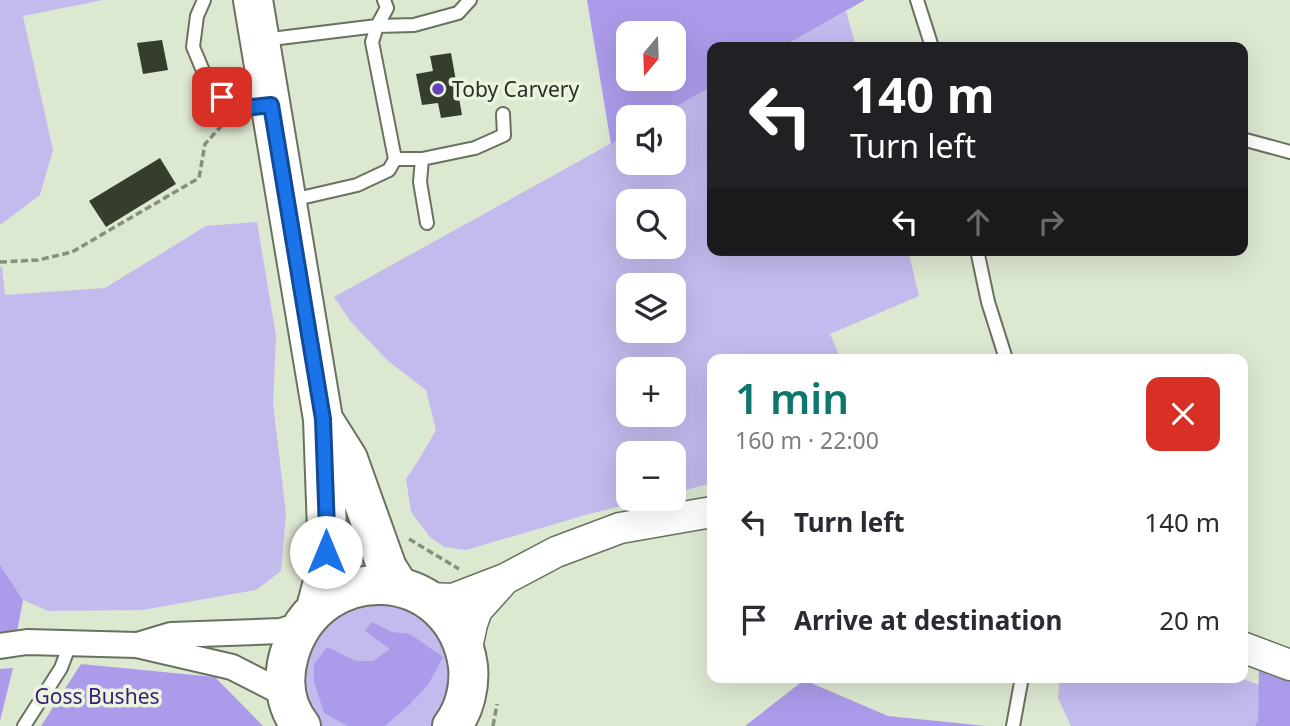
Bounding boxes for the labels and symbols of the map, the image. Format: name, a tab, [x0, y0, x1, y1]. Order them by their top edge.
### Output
north arrow	[616, 21, 686, 91]
pin	[192, 67, 252, 127]
place label: Toby Carvery	[452, 75, 579, 103]
marker: Toby Carvery	[430, 81, 446, 97]
position arrow	[289, 515, 363, 589]
park label: Goss Bushes	[34, 682, 160, 710]

